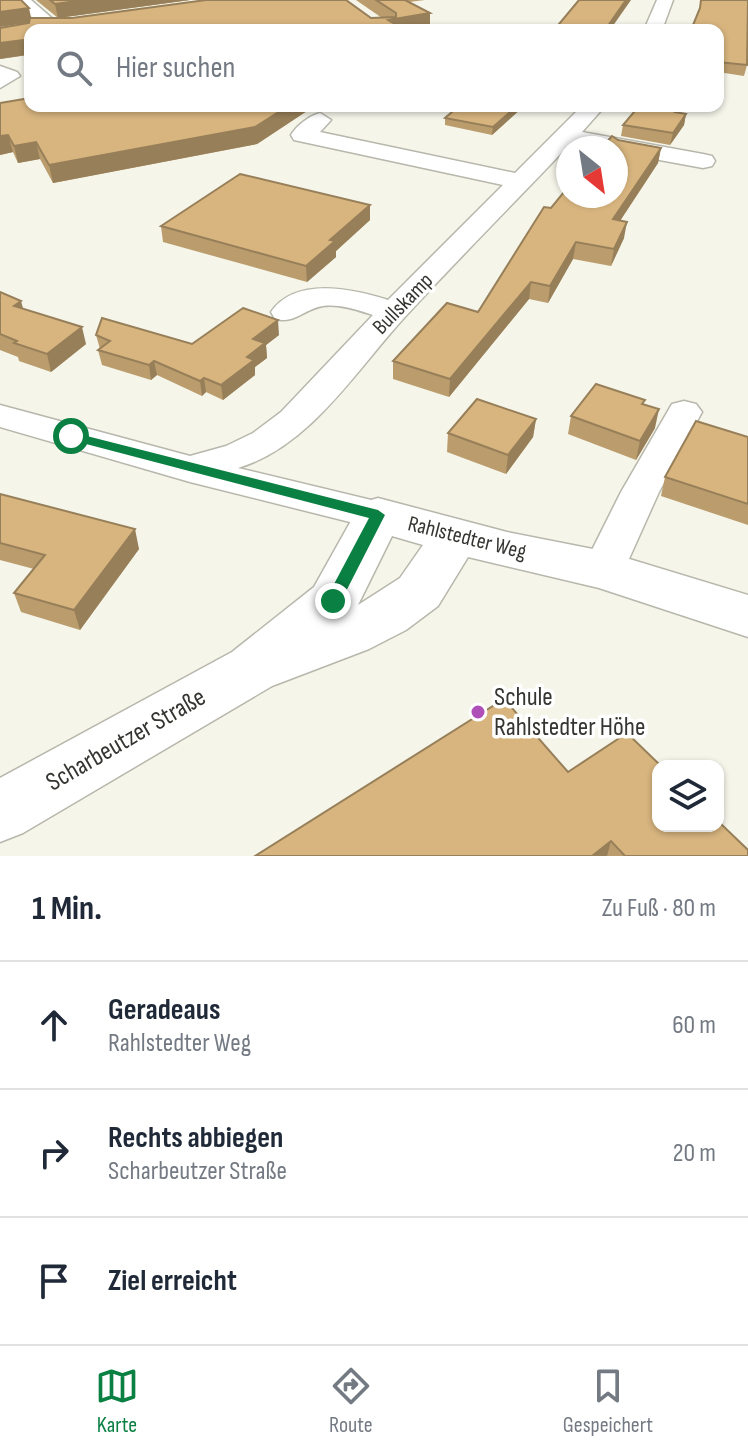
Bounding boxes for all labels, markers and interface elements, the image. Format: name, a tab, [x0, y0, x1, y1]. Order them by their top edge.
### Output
search box	[24, 24, 724, 112]
icon: search	[52, 46, 96, 90]
text: Hier suchen	[116, 50, 235, 86]
north arrow	[556, 136, 628, 208]
street label: Bullskamp	[367, 268, 439, 340]
route start	[53, 418, 89, 454]
street label: Rahlstedter Weg	[405, 510, 529, 566]
route end	[315, 583, 351, 619]
street label: Scharbeutzer Straße	[41, 682, 211, 798]
place label: Schule Rahlstedter Höhe	[494, 682, 645, 743]
marker: Schule Rahlstedter Höhe	[469, 703, 487, 721]
map controls	[652, 760, 724, 832]
button: layers	[652, 760, 724, 832]
text: 1 Min.	[32, 888, 102, 929]
text: Zu Fuß · 80 m	[602, 893, 716, 924]
text: Geradeaus	[108, 992, 221, 1028]
icon: ahead	[32, 1003, 76, 1047]
text: 60 m	[672, 1010, 716, 1041]
text: Rahlstedter Weg	[108, 1028, 251, 1059]
text: Rechts abbiegen	[108, 1120, 283, 1156]
icon: right	[32, 1131, 76, 1175]
text: 20 m	[673, 1138, 716, 1169]
text: Scharbeutzer Straße	[108, 1156, 287, 1187]
icon: arrive	[32, 1259, 76, 1303]
text: Ziel erreicht	[108, 1263, 237, 1299]
tab: Karte	[95, 1364, 139, 1439]
tab: Route	[329, 1364, 373, 1439]
tab: Gespeichert	[563, 1364, 653, 1439]

